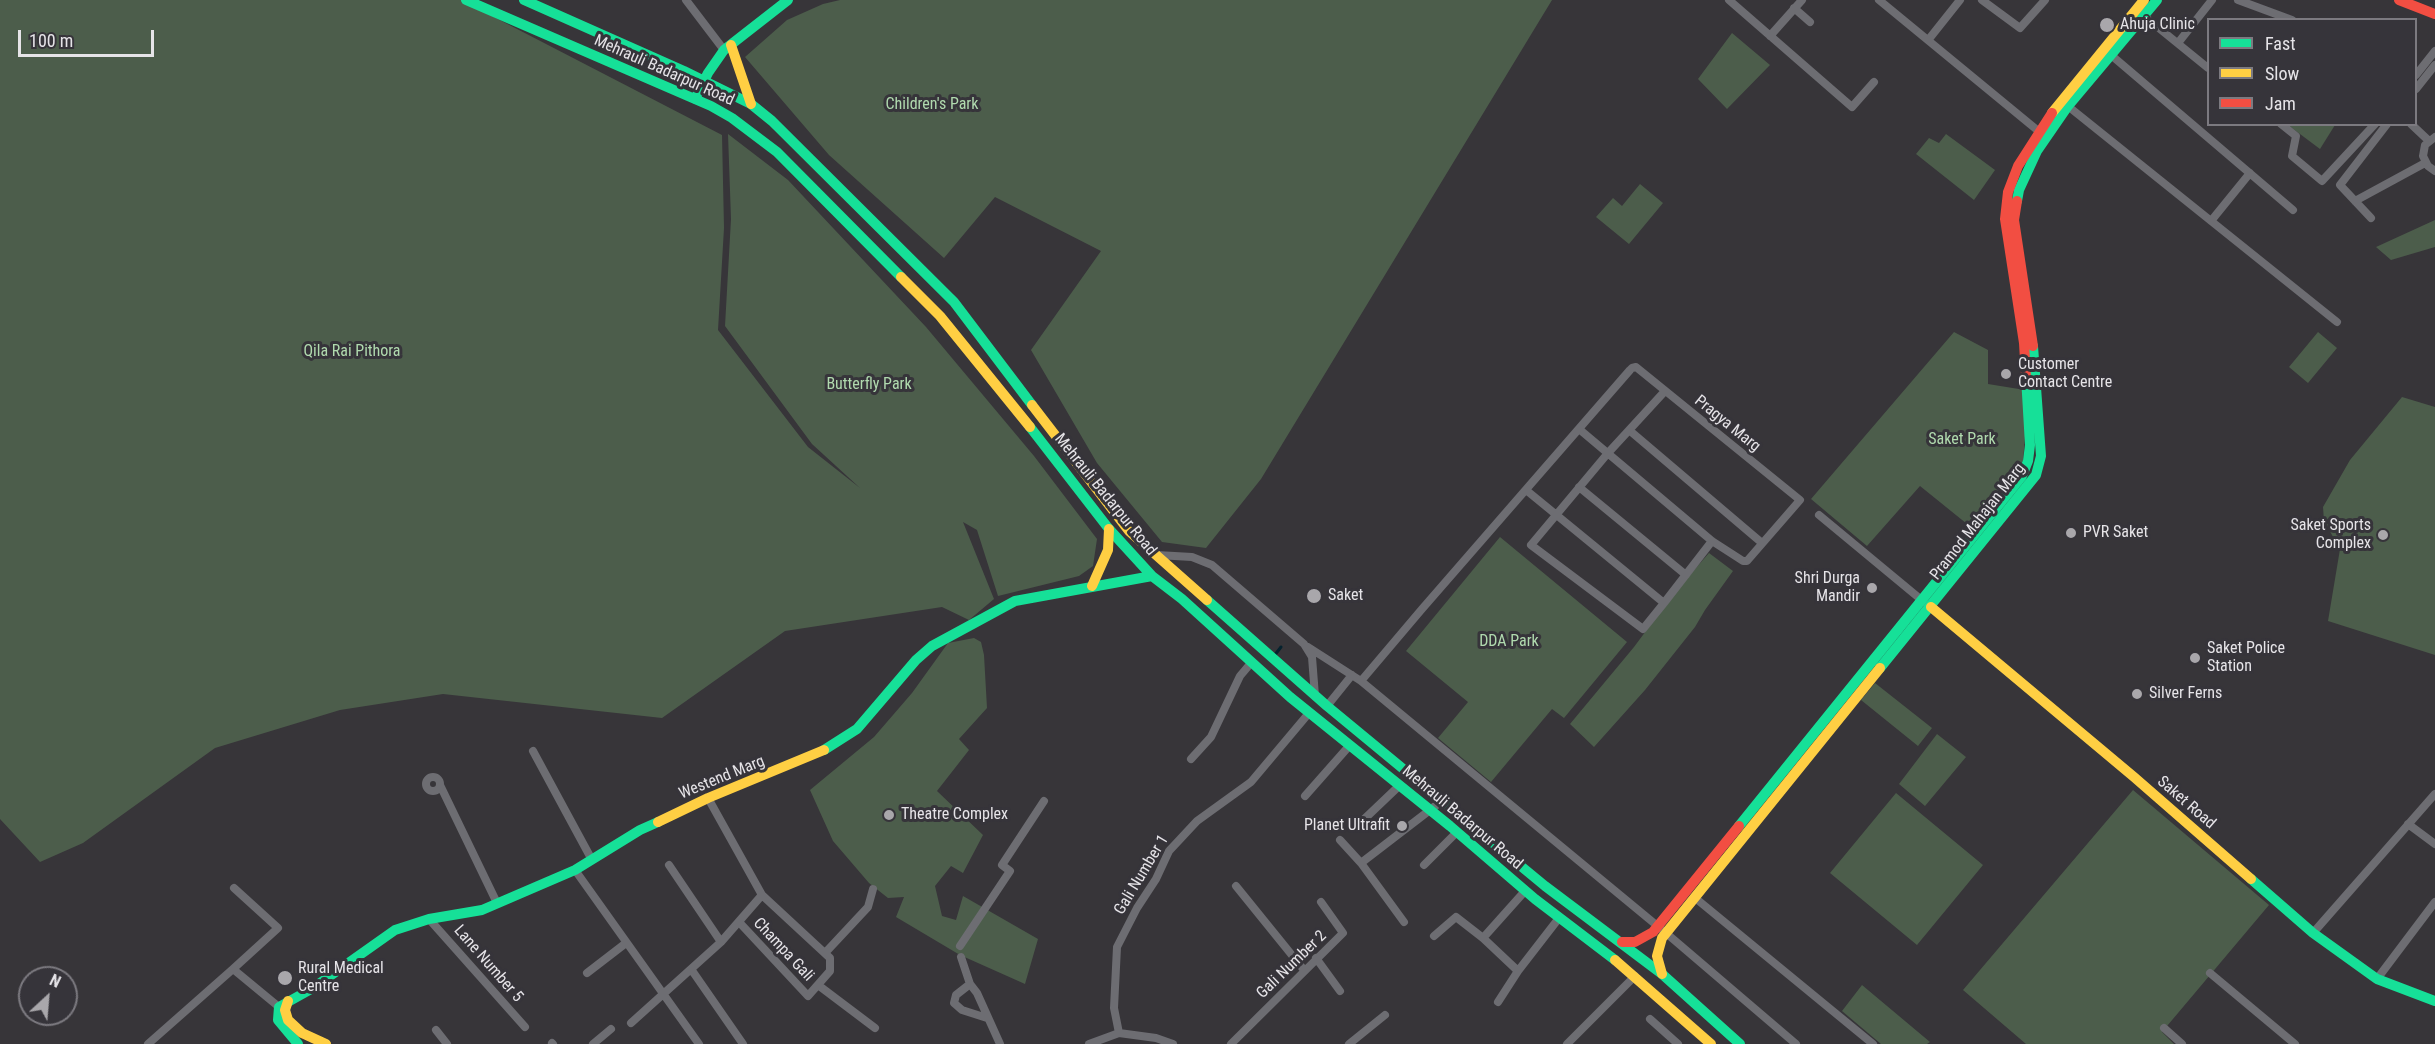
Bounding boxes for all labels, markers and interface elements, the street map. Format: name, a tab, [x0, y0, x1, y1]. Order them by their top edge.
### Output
place label: Ahuja Clinic	[2120, 15, 2195, 35]
marker: Ahuja Clinic	[2098, 16, 2116, 34]
scale bar	[21, 18, 158, 56]
legend	[2207, 18, 2417, 126]
text: 100 m	[29, 30, 73, 51]
street label: Mehrauli Badarpur Road	[591, 31, 737, 111]
text: Fast	[2265, 33, 2296, 54]
text: Slow	[2265, 63, 2299, 84]
text: Jam	[2265, 93, 2296, 114]
park label: Children's Park	[886, 95, 978, 115]
park label: Qila Rai Pithora	[303, 342, 401, 362]
place label: Customer Contact Centre	[2018, 355, 2112, 393]
marker: Customer Contact Centre	[1999, 367, 2013, 381]
park label: Butterfly Park	[826, 375, 912, 395]
street label: Pragya Marg	[1690, 392, 1764, 456]
street label: Mehrauli Badarpur Road	[1050, 430, 1160, 560]
park label: Saket Park	[1928, 430, 1996, 450]
street label: Pramod Mahajan Marg	[1926, 460, 2030, 584]
place label: Saket Sports Complex	[2291, 516, 2371, 554]
place label: PVR Saket	[2083, 523, 2148, 543]
marker: PVR Saket	[2064, 526, 2078, 540]
marker: Saket Sports Complex	[2376, 528, 2390, 542]
place label: Shri Durga Mandir	[1795, 569, 1860, 607]
marker: Shri Durga Mandir	[1865, 581, 1879, 595]
place label: Saket	[1328, 586, 1363, 606]
marker: Saket	[1305, 587, 1323, 605]
park label: DDA Park	[1479, 632, 1539, 652]
place label: Saket Police Station	[2207, 639, 2285, 677]
marker: Saket Police Station	[2188, 651, 2202, 665]
place label: Silver Ferns	[2149, 684, 2222, 704]
marker: Silver Ferns	[2130, 687, 2144, 701]
street label: Westend Marg	[676, 752, 768, 804]
street label: Mehrauli Badarpur Road	[1398, 762, 1526, 874]
street label: Saket Road	[2153, 772, 2219, 834]
place label: Theatre Complex	[901, 805, 1008, 825]
marker: Theatre Complex	[882, 808, 896, 822]
place label: Planet Ultrafit	[1304, 816, 1390, 836]
marker: Planet Ultrafit	[1395, 819, 1409, 833]
street label: Gali Number 1	[1111, 832, 1173, 918]
street label: Champa Gali	[749, 914, 817, 986]
street label: Lane Number 5	[449, 922, 527, 1006]
street label: Gali Number 2	[1253, 927, 1331, 1003]
place label: Rural Medical Centre	[298, 959, 384, 997]
north arrow	[18, 966, 78, 1026]
marker: Rural Medical Centre	[276, 969, 294, 987]
text: N	[47, 970, 64, 992]

